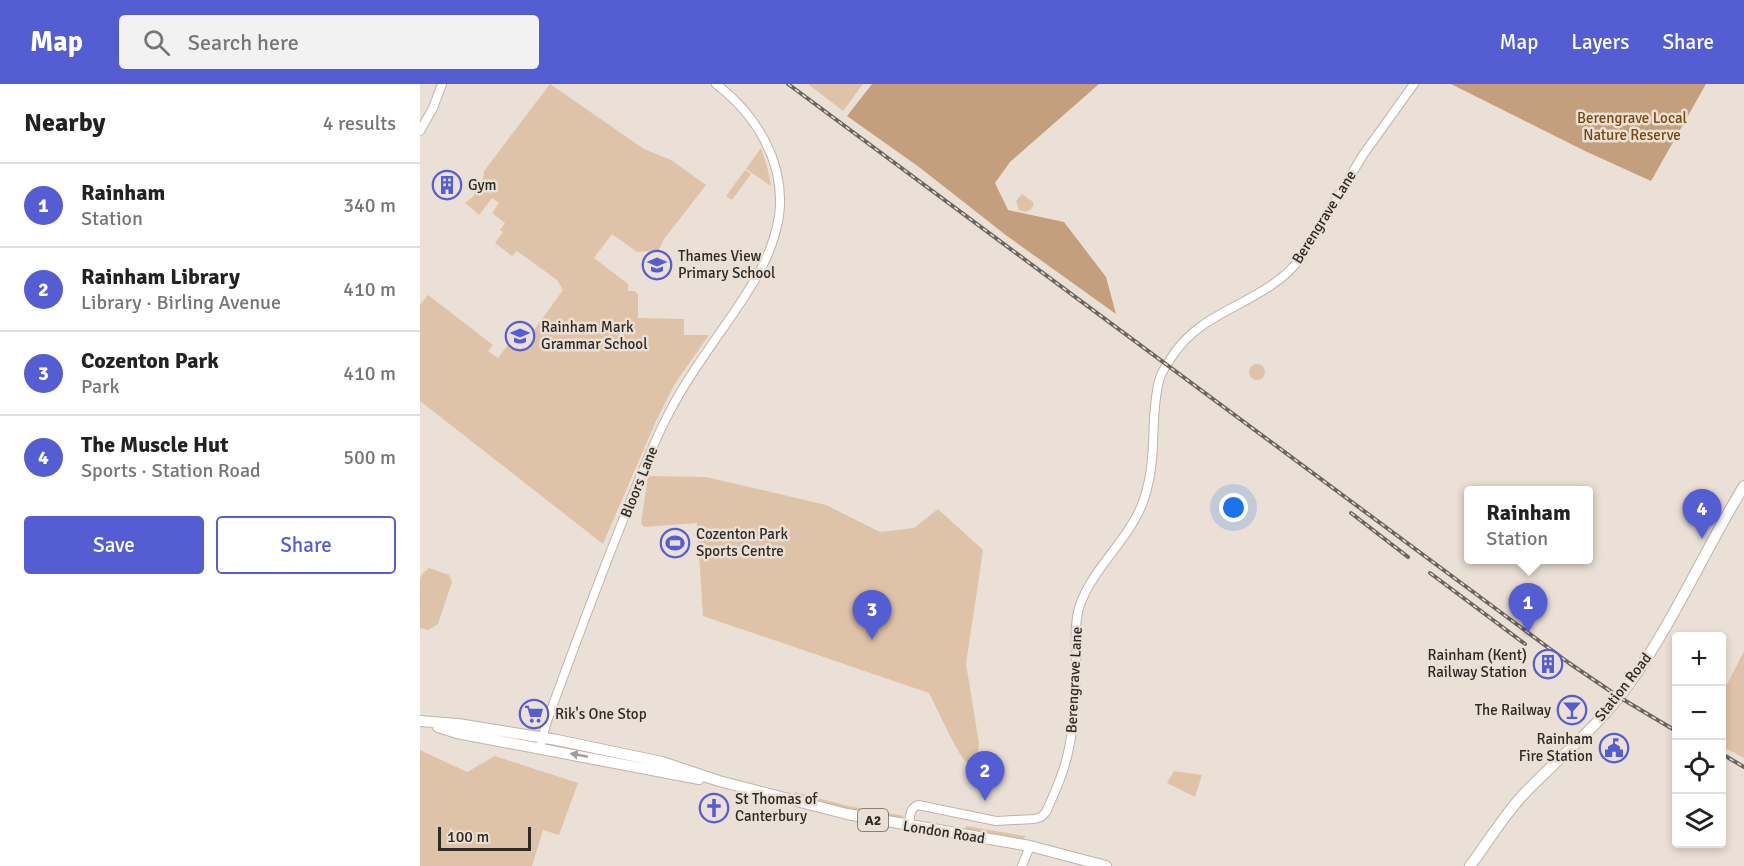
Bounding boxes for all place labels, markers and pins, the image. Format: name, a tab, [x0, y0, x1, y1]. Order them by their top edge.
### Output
building icon: Gym	[431, 169, 463, 201]
place label: Gym	[468, 176, 497, 194]
place label: Thames View Primary School	[678, 247, 775, 282]
school or university icon: Thames View Primary School	[641, 249, 673, 281]
place label: Rainham Mark Grammar School	[541, 318, 648, 353]
school or university icon: Rainham Mark Grammar School	[504, 320, 536, 352]
pin: 4	[1682, 490, 1722, 539]
place label: Cozenton Park Sports Centre	[696, 525, 788, 560]
sports icon: Cozenton Park Sports Centre	[659, 527, 691, 559]
pin: 1	[1508, 584, 1548, 633]
pin: 3	[852, 590, 892, 640]
place label: Rainham (Kent) Railway Station	[1427, 646, 1527, 681]
building icon: Rainham (Kent) Railway Station	[1532, 648, 1564, 680]
bar icon: The Railway	[1556, 694, 1588, 726]
supermarket icon: Rik's One Stop	[518, 698, 550, 730]
place label: The Railway	[1475, 701, 1551, 719]
place label: Rik's One Stop	[555, 705, 647, 723]
place label: Rainham Fire Station	[1519, 730, 1593, 765]
public building icon: Rainham Fire Station	[1598, 732, 1630, 764]
pin: 2	[966, 752, 1004, 801]
place label: St Thomas of Canterbury	[735, 790, 818, 825]
church icon: St Thomas of Canterbury	[698, 792, 730, 824]

